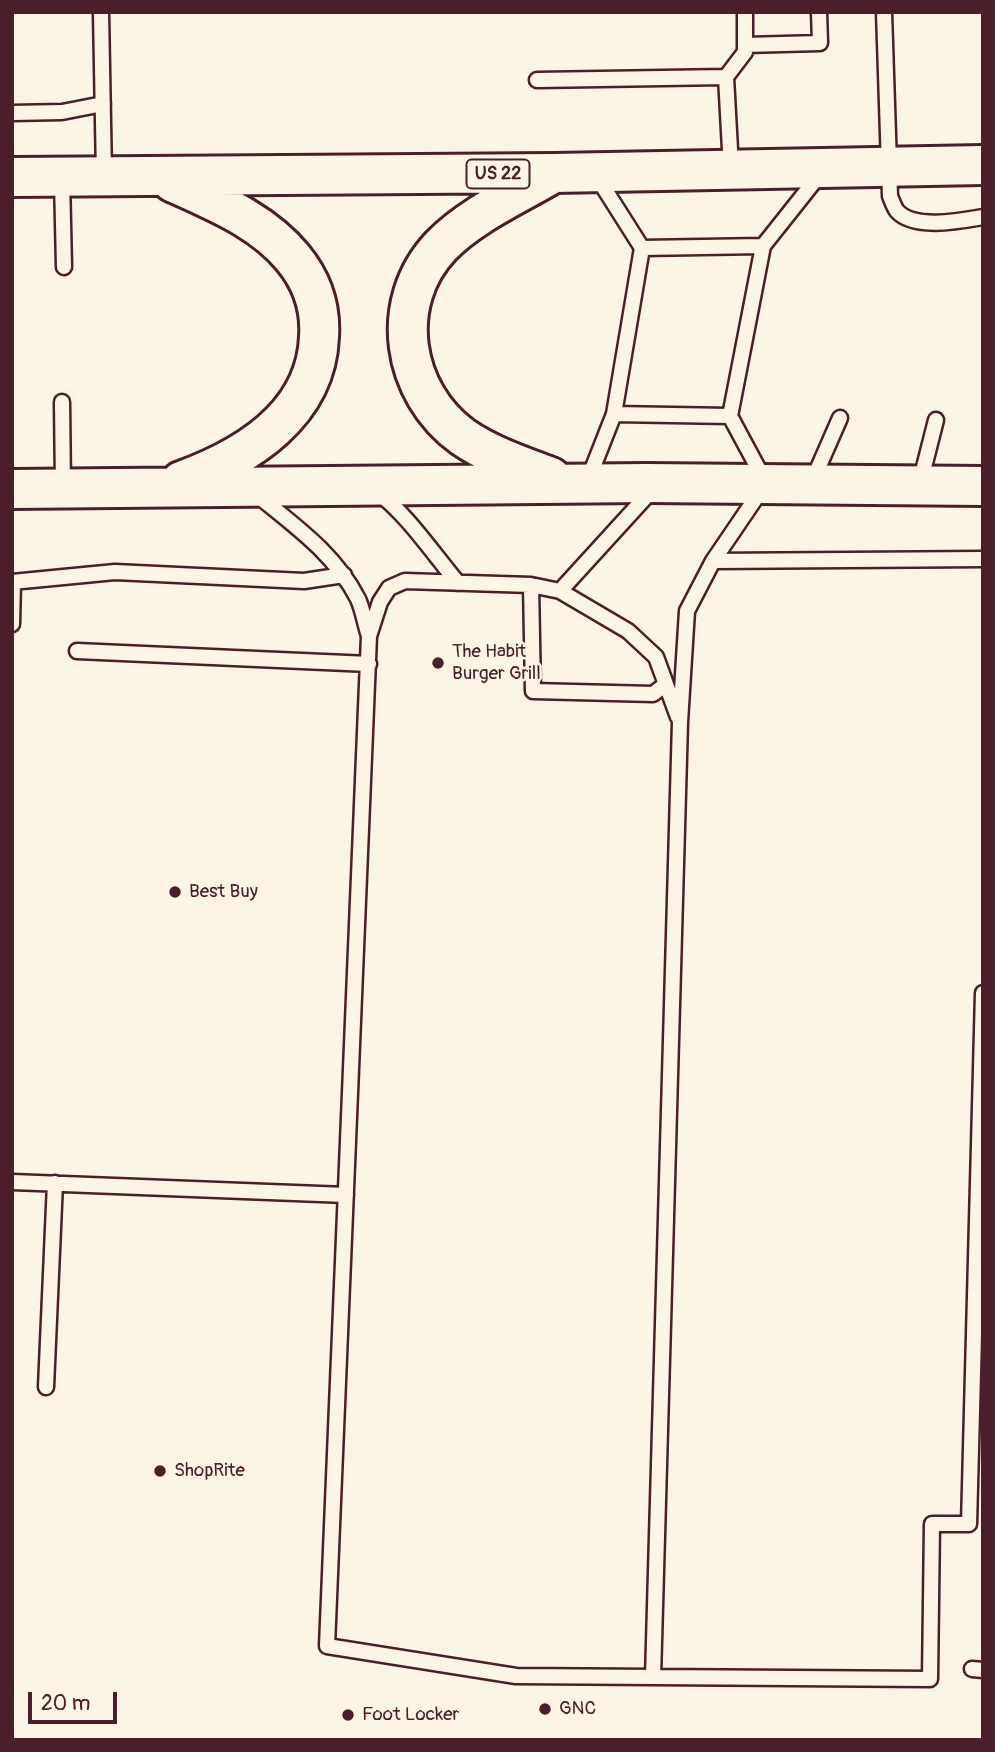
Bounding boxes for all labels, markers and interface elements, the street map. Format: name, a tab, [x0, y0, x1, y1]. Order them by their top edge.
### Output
road number: US 22	[466, 160, 530, 188]
place label: The Habit Burger Grill	[452, 641, 541, 685]
marker: The Habit Burger Grill	[430, 655, 446, 671]
place label: Best Buy	[189, 881, 258, 903]
marker: Best Buy	[167, 884, 183, 900]
place label: ShopRite	[174, 1460, 245, 1482]
marker: ShopRite	[152, 1463, 168, 1479]
scale bar	[32, 1678, 121, 1722]
text: 20 m	[41, 1690, 90, 1717]
place label: GNC	[559, 1698, 596, 1720]
marker: GNC	[537, 1701, 553, 1717]
place label: Foot Locker	[362, 1704, 459, 1726]
marker: Foot Locker	[340, 1707, 356, 1723]

